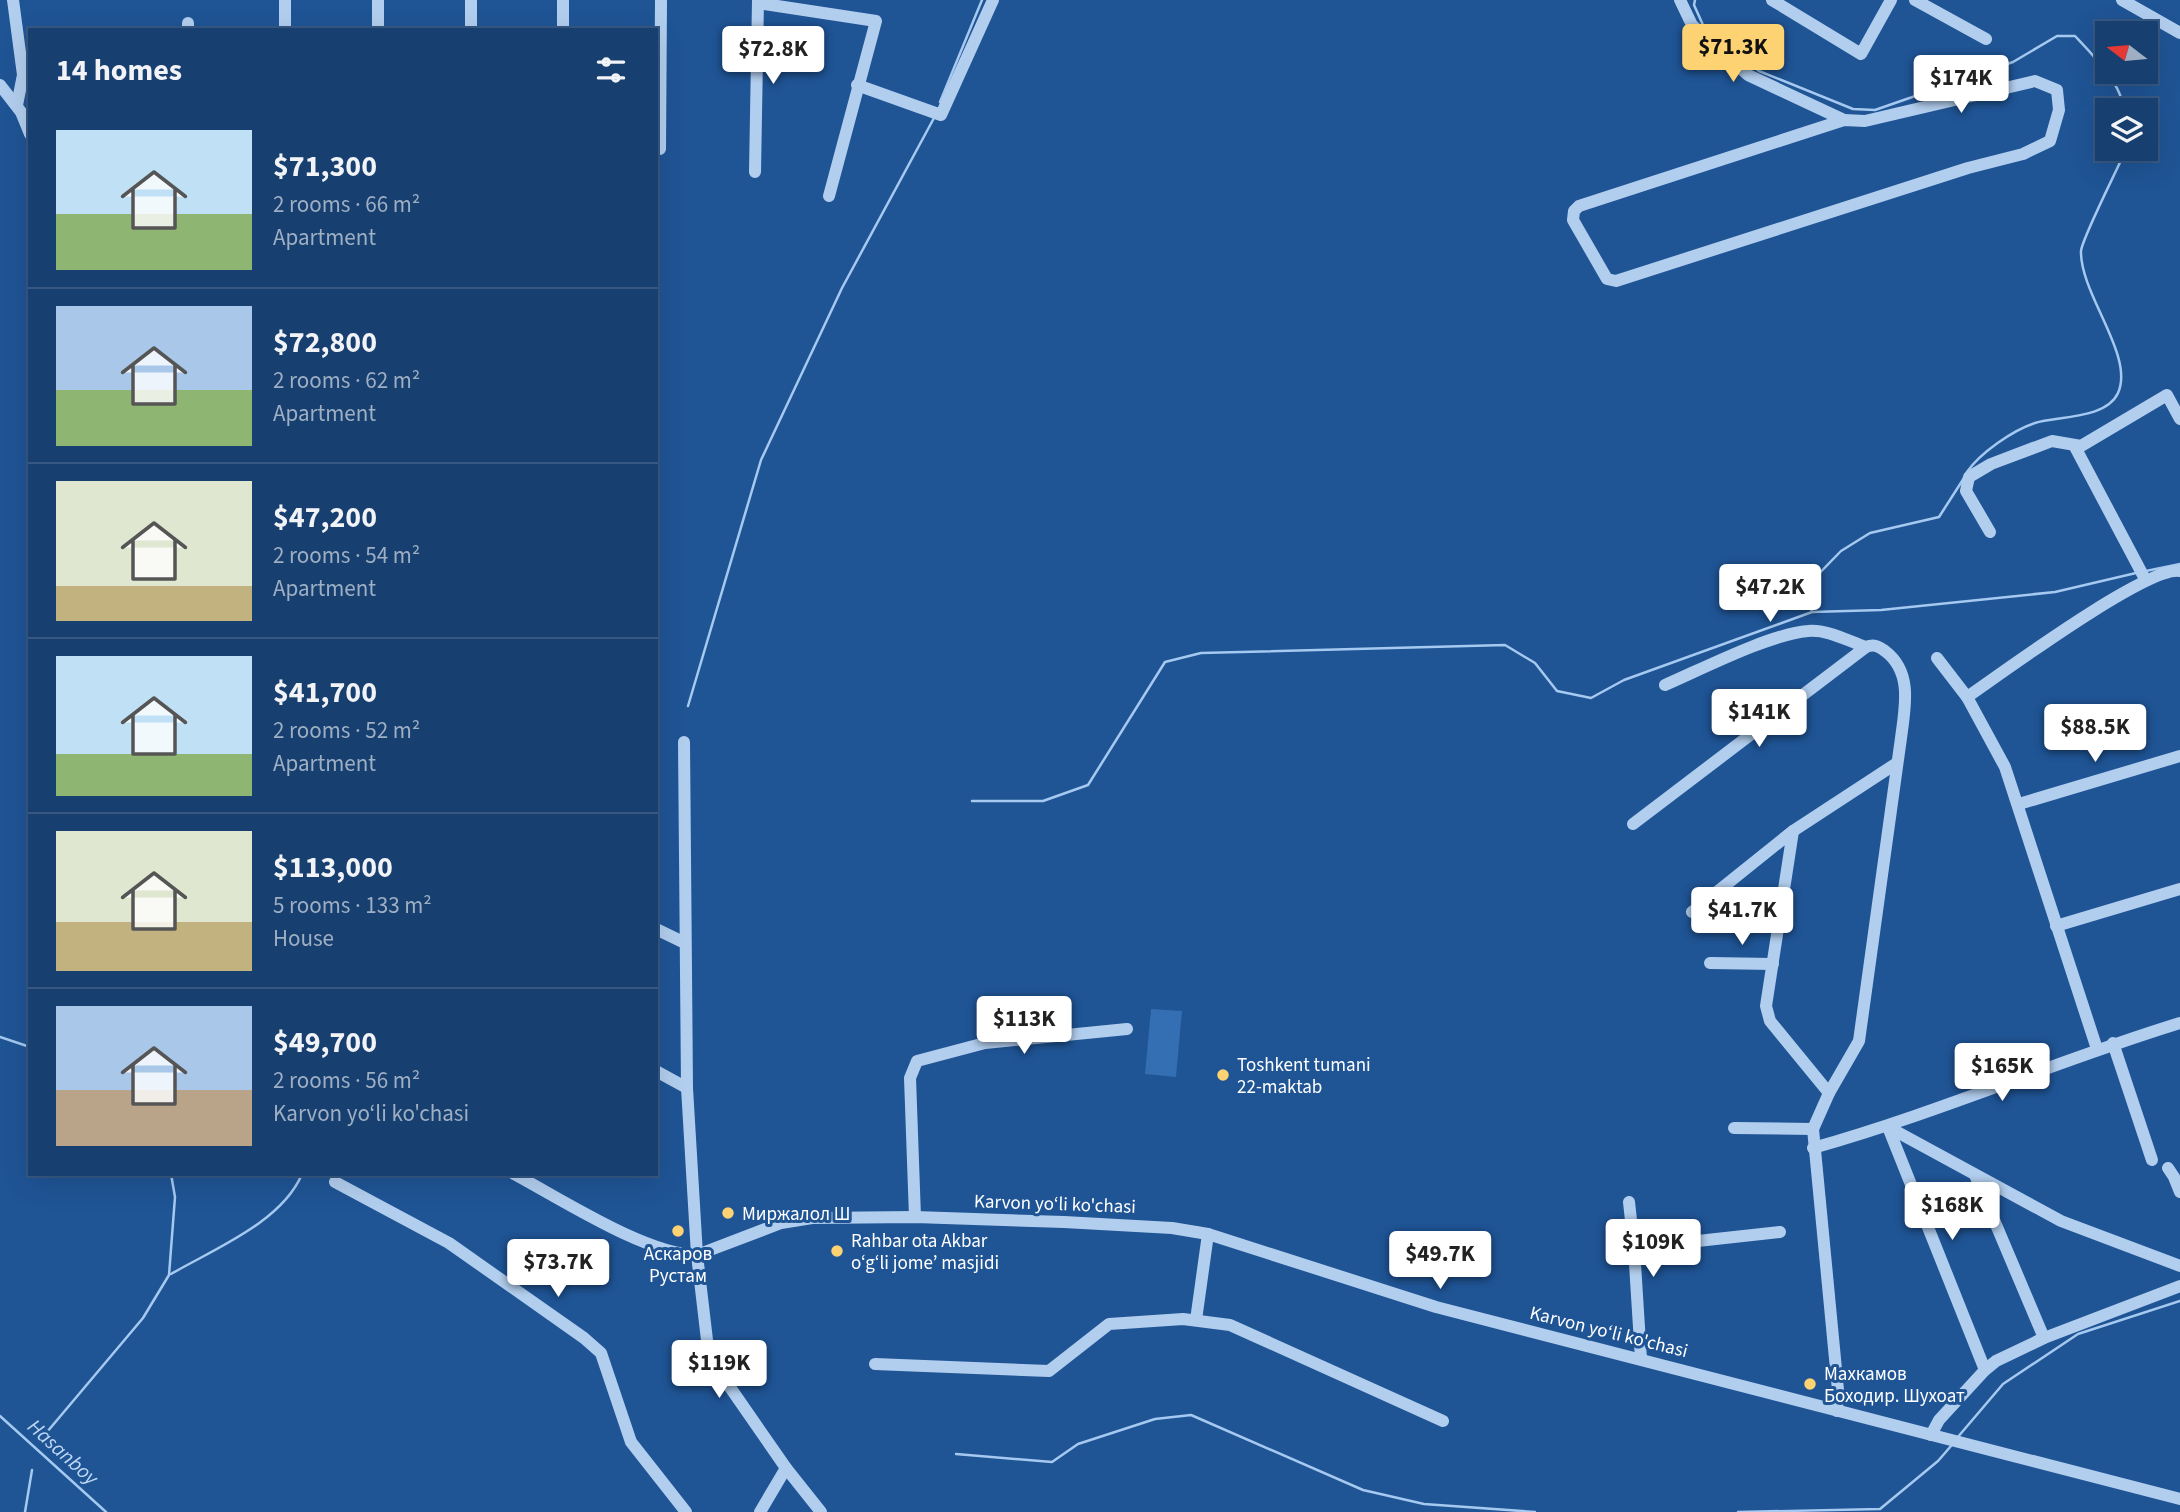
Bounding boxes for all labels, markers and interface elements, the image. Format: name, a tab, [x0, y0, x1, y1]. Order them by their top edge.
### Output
north arrow	[2095, 21, 2158, 84]
map controls	[2095, 21, 2158, 161]
pin: $71.3K	[1676, 24, 1790, 84]
pin: $72.8K	[716, 27, 830, 86]
text: $71.3K	[1698, 30, 1768, 63]
text: $72.8K	[738, 32, 808, 65]
text: 14 homes	[56, 49, 182, 92]
icon: filters	[592, 51, 630, 89]
pin: $174K	[1912, 55, 2010, 115]
text: $174K	[1930, 61, 1992, 94]
button: layers	[2095, 98, 2158, 161]
text: $71,300	[273, 145, 377, 188]
icon: home	[112, 158, 196, 242]
text: 2 rooms · 66 m²	[273, 188, 420, 221]
text: Apartment	[273, 221, 376, 254]
text: $72,800	[273, 321, 377, 364]
icon: home	[112, 334, 196, 418]
text: 2 rooms · 62 m²	[273, 364, 420, 397]
text: Apartment	[273, 397, 376, 430]
text: $47,200	[273, 496, 377, 539]
icon: home	[112, 509, 196, 593]
text: 2 rooms · 54 m²	[273, 539, 420, 572]
pin: $47.2K	[1713, 564, 1827, 624]
text: $47.2K	[1735, 570, 1805, 603]
text: Apartment	[273, 572, 376, 605]
text: $41,700	[273, 671, 377, 714]
icon: home	[112, 684, 196, 768]
pin: $141K	[1710, 690, 1808, 749]
text: $141K	[1728, 695, 1790, 728]
pin: $88.5K	[2038, 704, 2152, 764]
text: $88.5K	[2060, 710, 2130, 743]
text: 2 rooms · 52 m²	[273, 714, 420, 747]
text: Apartment	[273, 747, 376, 780]
text: $113,000	[273, 846, 393, 889]
icon: home	[112, 859, 196, 943]
pin: $41.7K	[1685, 888, 1799, 947]
text: 5 rooms · 133 m²	[273, 889, 432, 922]
text: $41.7K	[1707, 893, 1777, 926]
text: House	[273, 922, 334, 955]
pin: $113K	[975, 996, 1073, 1056]
text: $113K	[993, 1002, 1055, 1035]
text: $49,700	[273, 1021, 377, 1064]
icon: home	[112, 1034, 196, 1118]
pin: $165K	[1953, 1044, 2051, 1103]
text: $165K	[1971, 1049, 2033, 1082]
place label: Toshkent tumani 22-maktab	[1237, 1052, 1371, 1101]
text: 2 rooms · 56 m²	[273, 1064, 420, 1097]
marker: Toshkent tumani 22-maktab	[1215, 1067, 1231, 1083]
text: Karvon yo‘li ko'chasi	[273, 1097, 469, 1130]
pin: $168K	[1903, 1182, 2001, 1242]
street label: Karvon yo‘li ko'chasi	[974, 1188, 1136, 1221]
text: $168K	[1921, 1188, 1983, 1221]
place label: Миржалол Ш	[742, 1201, 851, 1228]
marker: Миржалол Ш	[720, 1205, 736, 1221]
pin: $109K	[1604, 1220, 1702, 1279]
marker: Аскаров Рустам	[670, 1223, 686, 1239]
text: $109K	[1622, 1225, 1684, 1258]
place label: Rahbar ota Akbar o‘g‘li jome’ masjidi	[851, 1228, 999, 1277]
pin: $49.7K	[1383, 1232, 1497, 1291]
text: $49.7K	[1405, 1237, 1475, 1270]
pin: $73.7K	[501, 1240, 615, 1299]
place label: Аскаров Рустам	[644, 1241, 712, 1290]
marker: Rahbar ota Akbar o‘g‘li jome’ masjidi	[829, 1243, 845, 1259]
text: $73.7K	[523, 1245, 593, 1278]
street label: Karvon yo‘li ko'chasi	[1527, 1300, 1691, 1365]
pin: $119K	[670, 1340, 768, 1400]
text: $119K	[688, 1346, 750, 1379]
place label: Махкамов Боходир. Шухоат	[1824, 1361, 1965, 1410]
marker: Махкамов Боходир. Шухоат	[1802, 1376, 1818, 1392]
water label: Hasanboy	[21, 1412, 106, 1493]

